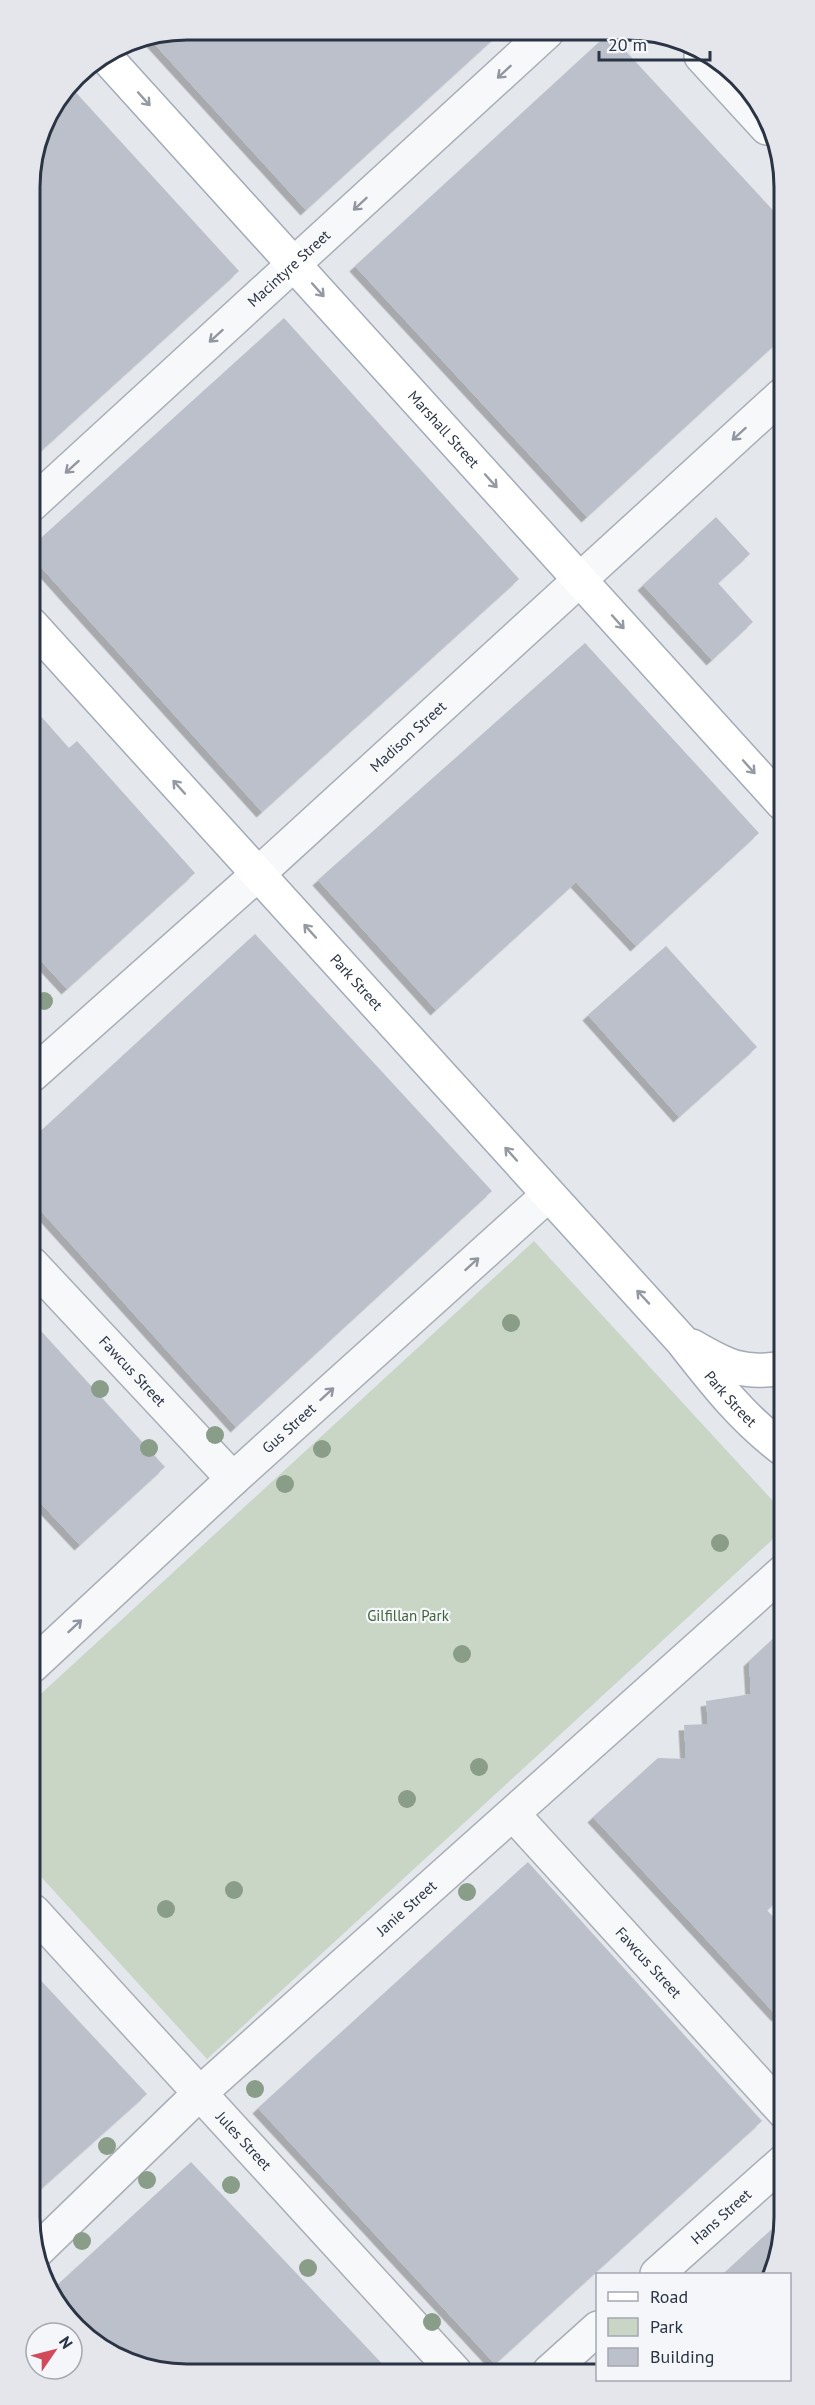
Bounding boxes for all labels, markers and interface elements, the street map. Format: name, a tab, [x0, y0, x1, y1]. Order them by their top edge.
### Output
scale bar	[599, 24, 710, 62]
text: 20 m	[608, 33, 647, 56]
one-way arrow	[496, 65, 511, 79]
one-way arrow	[137, 91, 151, 106]
one-way arrow	[353, 197, 368, 211]
street label: Macintyre Street	[243, 225, 334, 311]
one-way arrow	[311, 282, 325, 297]
one-way arrow	[209, 328, 224, 342]
street label: Marshall Street	[404, 387, 484, 472]
one-way arrow	[732, 427, 747, 441]
one-way arrow	[65, 460, 80, 474]
one-way arrow	[484, 474, 498, 489]
one-way arrow	[611, 615, 625, 630]
street label: Madison Street	[366, 697, 450, 776]
one-way arrow	[742, 759, 756, 774]
one-way arrow	[172, 780, 186, 795]
one-way arrow	[303, 924, 317, 939]
street label: Park Street	[326, 950, 387, 1014]
one-way arrow	[504, 1146, 518, 1161]
one-way arrow	[464, 1257, 479, 1271]
one-way arrow	[636, 1290, 650, 1305]
street label: Fawcus Street	[95, 1332, 170, 1410]
street label: Park Street	[700, 1367, 761, 1431]
one-way arrow	[319, 1388, 334, 1402]
street label: Gus Street	[258, 1399, 320, 1457]
park label: Gilfillan Park	[367, 1606, 450, 1625]
one-way arrow	[68, 1619, 83, 1633]
street label: Janie Street	[372, 1876, 440, 1940]
street label: Fawcus Street	[611, 1923, 686, 2002]
street label: Jules Street	[212, 2107, 276, 2174]
street label: Hans Street	[687, 2185, 755, 2248]
legend	[596, 2273, 791, 2381]
text: Road	[650, 2285, 688, 2308]
text: Park	[650, 2315, 683, 2338]
north arrow	[24, 2321, 84, 2381]
text: N	[55, 2332, 77, 2352]
text: Building	[650, 2345, 714, 2368]

